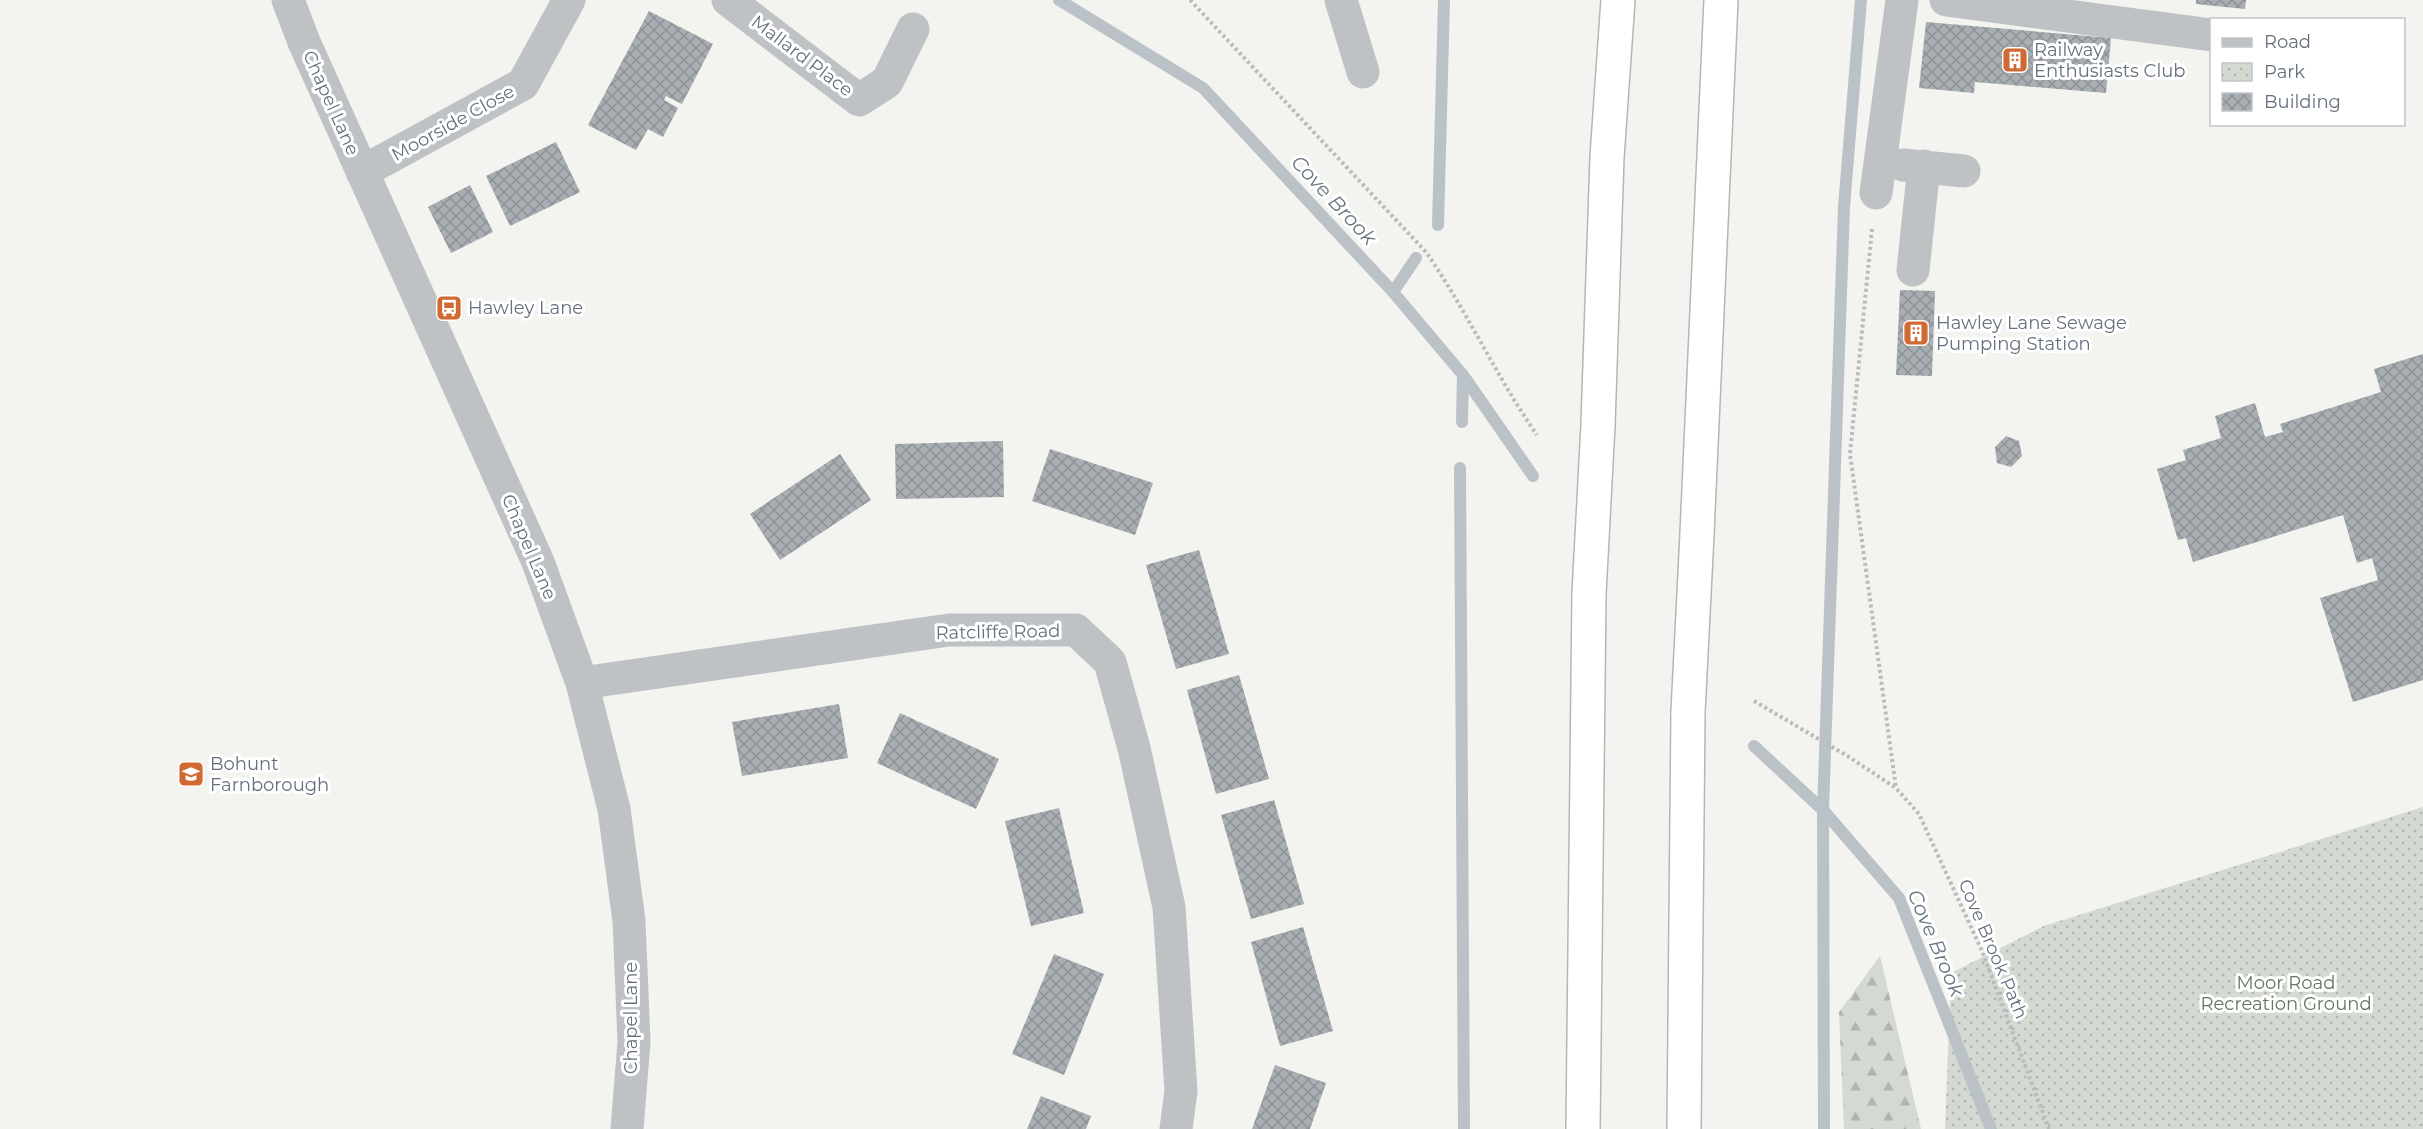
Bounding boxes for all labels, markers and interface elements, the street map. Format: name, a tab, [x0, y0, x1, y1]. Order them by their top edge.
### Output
street label: Mallard Place	[747, 11, 857, 101]
legend	[2210, 18, 2405, 126]
text: Road	[2264, 31, 2311, 53]
place label: Railway Enthusiasts Club	[2034, 39, 2186, 82]
building icon: Railway Enthusiasts Club	[2000, 45, 2030, 75]
street label: Chapel Lane	[298, 47, 364, 159]
text: Park	[2264, 61, 2305, 83]
street label: Moorside Close	[388, 80, 518, 166]
text: Building	[2264, 91, 2341, 113]
water label: Cove Brook	[1286, 150, 1382, 251]
bus stop icon: Hawley Lane	[434, 293, 464, 323]
place label: Hawley Lane	[468, 297, 583, 319]
place label: Hawley Lane Sewage Pumping Station	[1936, 312, 2127, 355]
building icon: Hawley Lane Sewage Pumping Station	[1901, 318, 1931, 348]
street label: Chapel Lane	[497, 491, 561, 603]
street label: Ratcliffe Road	[935, 620, 1061, 644]
place label: Bohunt Farnborough	[210, 753, 329, 796]
school or university icon: Bohunt Farnborough	[176, 759, 206, 789]
street label: Cove Brook Path	[1954, 876, 2032, 1022]
water label: Cove Brook	[1903, 886, 1970, 1001]
street label: Chapel Lane	[620, 962, 642, 1074]
park label: Moor Road Recreation Ground	[2200, 972, 2372, 1015]

